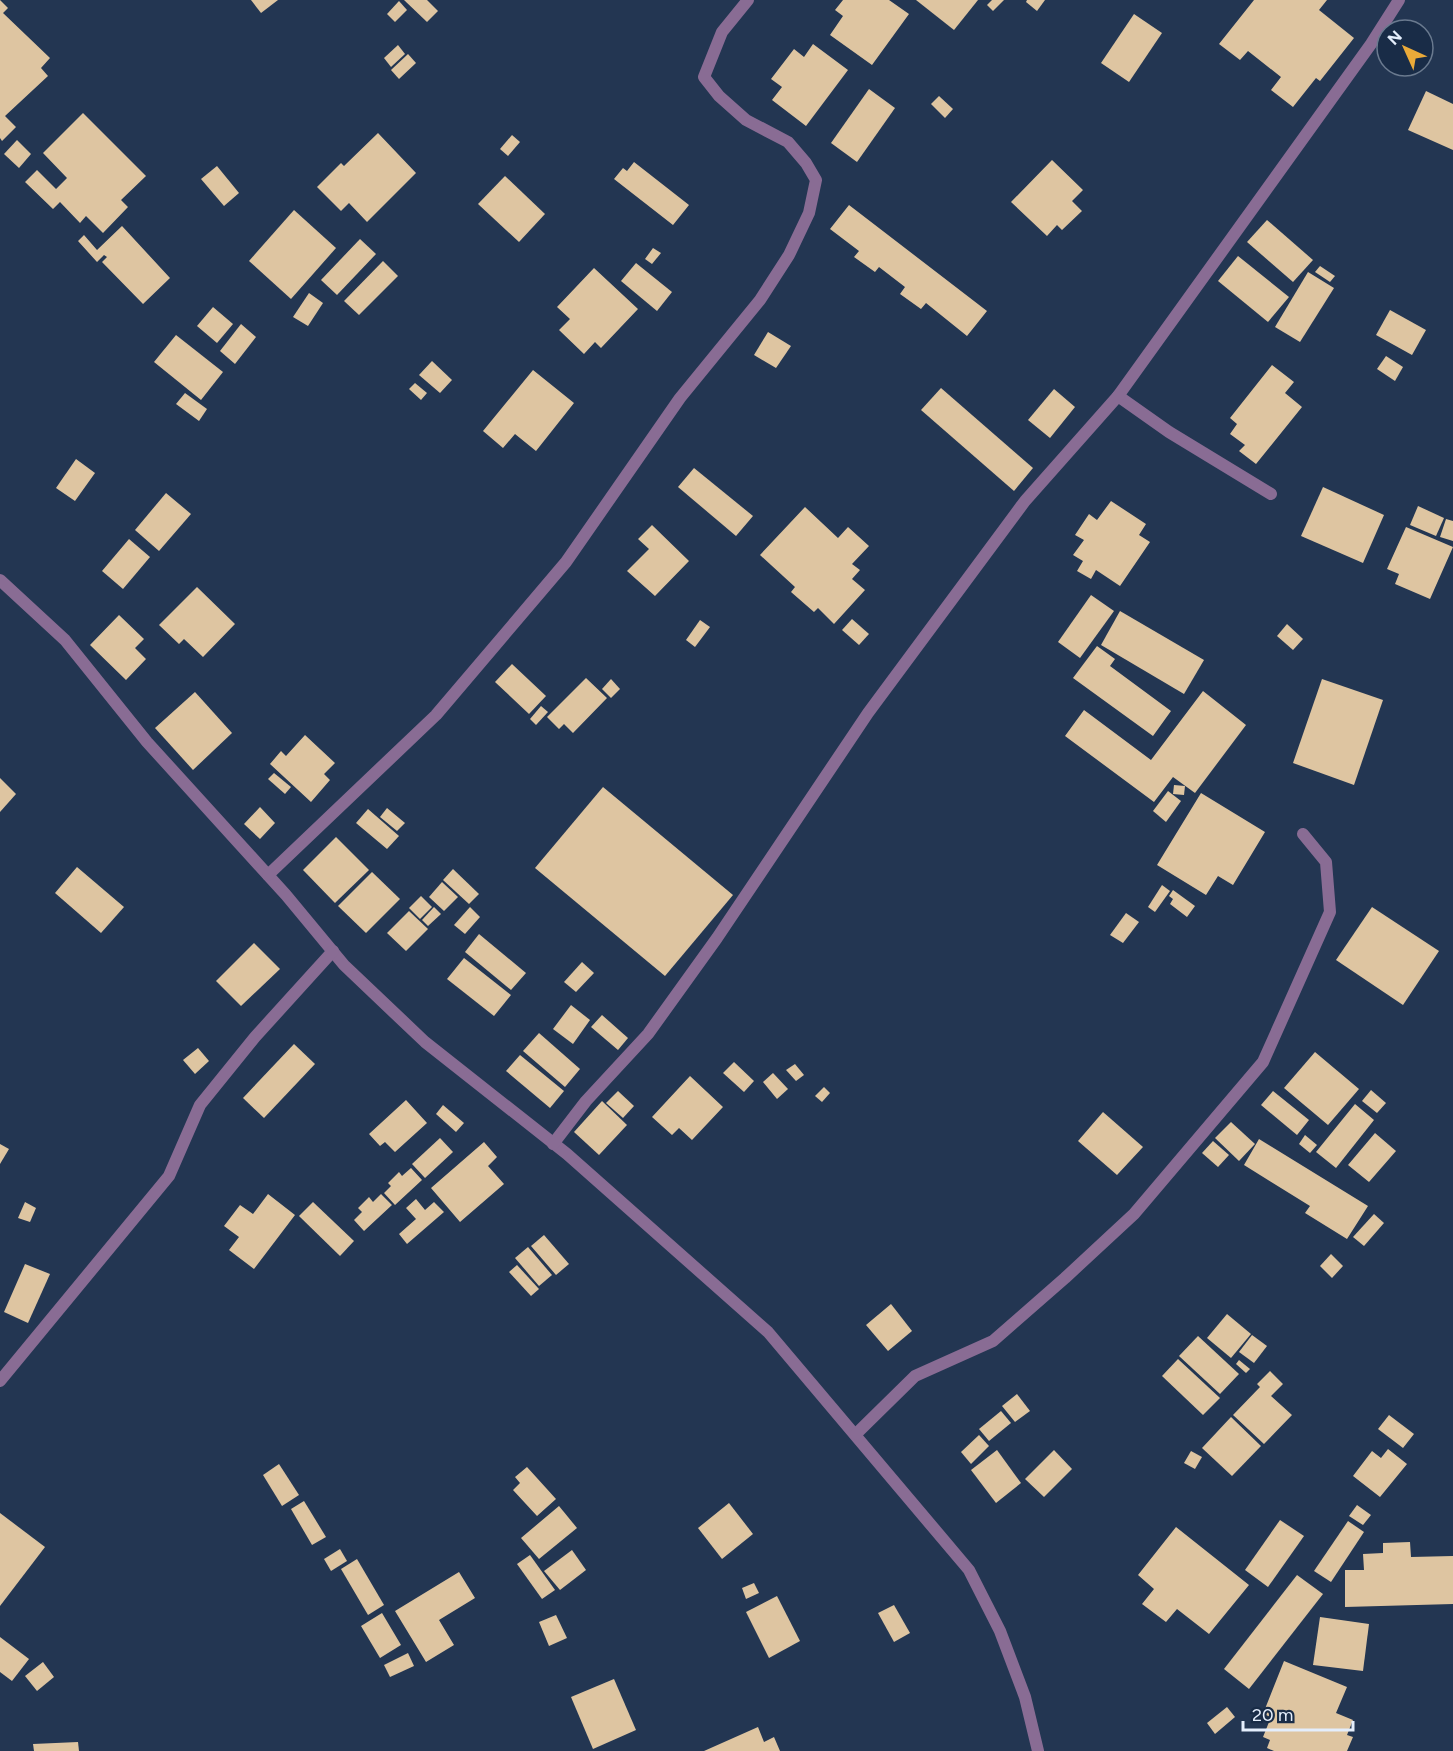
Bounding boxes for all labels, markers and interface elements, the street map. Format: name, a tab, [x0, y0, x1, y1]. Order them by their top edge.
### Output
north arrow	[1375, 18, 1435, 78]
text: N	[1384, 27, 1406, 49]
scale bar	[1243, 1694, 1352, 1732]
text: 20 m	[1252, 1704, 1293, 1726]

